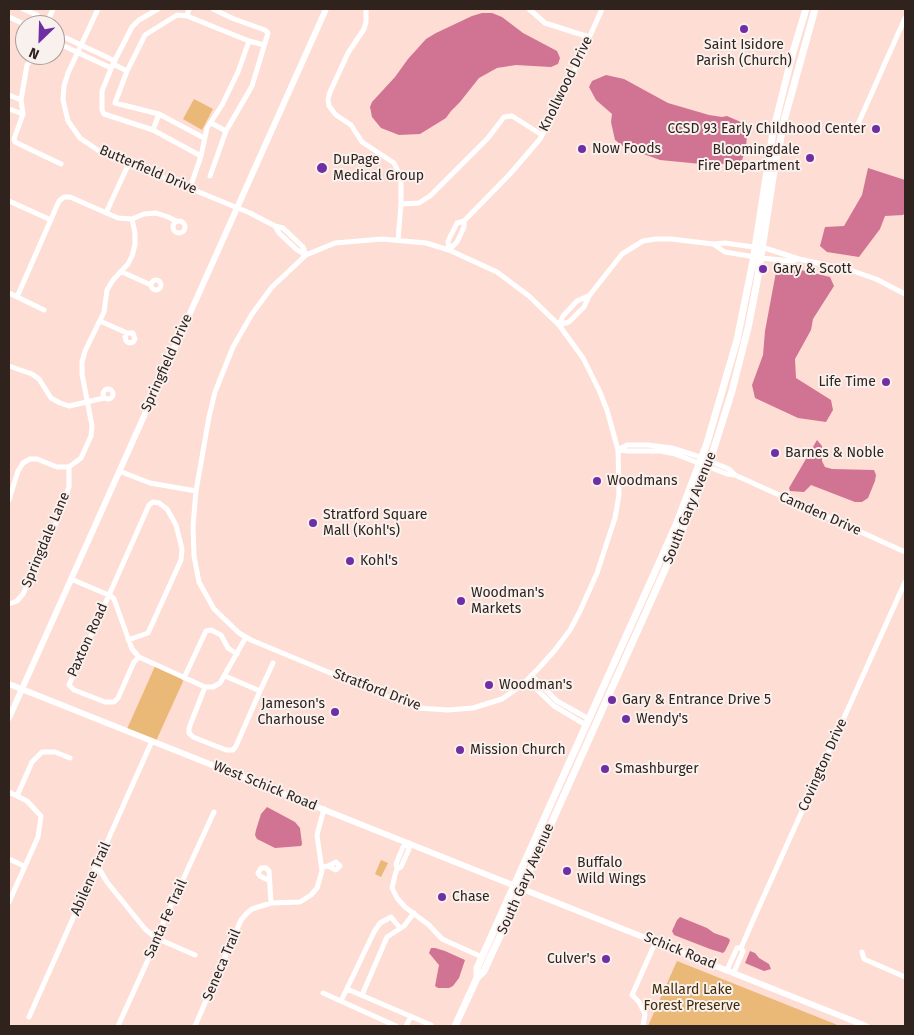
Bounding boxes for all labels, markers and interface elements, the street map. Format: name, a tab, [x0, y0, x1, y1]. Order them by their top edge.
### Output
north arrow	[15, 15, 65, 65]
marker: Saint Isidore Parish (Church)	[738, 23, 750, 35]
street label: Knollwood Drive	[536, 34, 596, 134]
place label: Saint Isidore Parish (Church)	[696, 37, 792, 70]
text: N	[26, 44, 42, 63]
place label: CCSD 93 Early Childhood Center	[668, 121, 866, 137]
marker: CCSD 93 Early Childhood Center	[870, 123, 882, 135]
place label: Now Foods	[592, 141, 661, 157]
street label: Butterfield Drive	[97, 142, 199, 198]
place label: Bloomingdale Fire Department	[698, 142, 800, 174]
marker: Now Foods	[576, 143, 588, 155]
place label: DuPage Medical Group	[333, 152, 424, 184]
marker: Bloomingdale Fire Department	[804, 152, 816, 164]
marker: DuPage Medical Group	[315, 161, 329, 175]
place label: Gary & Scott	[773, 261, 852, 277]
marker: Gary & Scott	[757, 263, 769, 275]
street label: Springfield Drive	[138, 311, 196, 415]
place label: Life Time	[818, 374, 876, 390]
marker: Life Time	[880, 376, 892, 388]
place label: Barnes & Noble	[785, 445, 884, 461]
marker: Barnes & Noble	[769, 447, 781, 459]
street label: South Gary Avenue	[660, 449, 720, 567]
place label: Woodmans	[607, 473, 678, 489]
marker: Woodmans	[591, 475, 603, 487]
street label: Camden Drive	[776, 488, 864, 540]
street label: Springdale Lane	[18, 490, 74, 590]
place label: Stratford Square Mall (Kohl's)	[323, 507, 427, 540]
marker: Stratford Square Mall (Kohl's)	[307, 517, 319, 529]
place label: Kohl's	[360, 553, 398, 569]
marker: Kohl's	[344, 555, 356, 567]
place label: Woodman's Markets	[471, 585, 544, 618]
marker: Woodman's Markets	[455, 595, 467, 607]
street label: Paxton Road	[64, 601, 112, 679]
street label: Stratford Drive	[331, 666, 423, 714]
place label: Woodman's	[499, 677, 572, 693]
marker: Woodman's	[483, 679, 495, 691]
place label: Gary & Entrance Drive 5	[622, 692, 771, 708]
marker: Gary & Entrance Drive 5	[606, 694, 618, 706]
place label: Jameson's Charhouse	[257, 696, 325, 729]
marker: Jameson's Charhouse	[329, 706, 341, 718]
place label: Wendy's	[636, 711, 688, 727]
marker: Wendy's	[620, 713, 632, 725]
street label: Covington Drive	[795, 716, 851, 814]
place label: Mission Church	[470, 742, 566, 758]
marker: Mission Church	[454, 744, 466, 756]
street label: West Schick Road	[211, 757, 319, 815]
place label: Smashburger	[615, 761, 699, 777]
marker: Smashburger	[599, 763, 611, 775]
street label: South Gary Avenue	[494, 821, 558, 937]
street label: Abilene Trail	[67, 840, 115, 918]
place label: Buffalo Wild Wings	[577, 855, 646, 888]
marker: Buffalo Wild Wings	[561, 865, 573, 877]
street label: Santa Fe Trail	[141, 877, 191, 961]
place label: Chase	[452, 889, 490, 905]
marker: Chase	[436, 891, 448, 903]
street label: Seneca Trail	[199, 927, 245, 1003]
street label: Schick Road	[641, 929, 719, 973]
place label: Culver's	[547, 951, 596, 967]
marker: Culver's	[600, 953, 612, 965]
park label: Mallard Lake Forest Preserve	[644, 982, 740, 1014]

